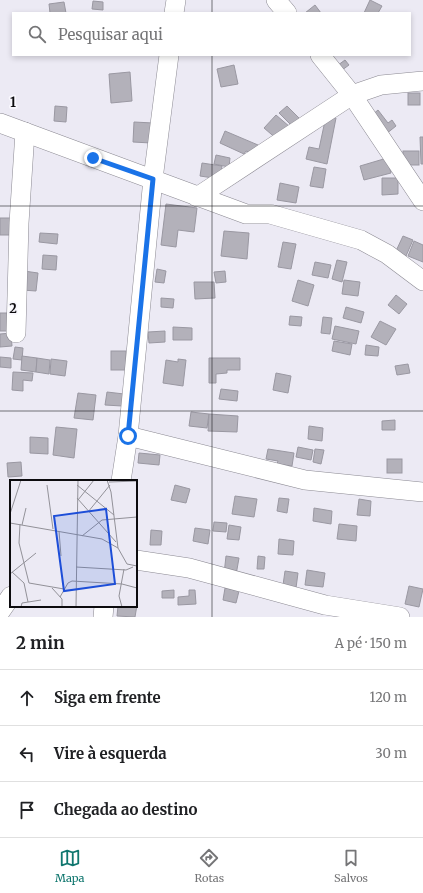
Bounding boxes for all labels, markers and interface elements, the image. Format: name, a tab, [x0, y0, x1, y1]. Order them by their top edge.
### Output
search box	[12, 12, 411, 56]
icon: search	[26, 23, 48, 45]
text: Pesquisar aqui	[58, 25, 163, 44]
text: 1	[10, 94, 16, 111]
route end	[84, 149, 102, 167]
text: 2	[9, 300, 17, 317]
route start	[119, 427, 137, 445]
inset map	[10, 480, 137, 607]
text: 2 min	[16, 632, 64, 654]
text: A pé · 150 m	[335, 635, 407, 652]
icon: ahead	[16, 687, 38, 709]
text: Siga em frente	[54, 688, 161, 707]
text: 120 m	[369, 689, 407, 706]
icon: left	[16, 743, 38, 765]
text: Vire à esquerda	[54, 744, 167, 763]
text: 30 m	[375, 745, 407, 762]
icon: arrive	[16, 799, 38, 821]
text: Chegada ao destino	[54, 800, 197, 819]
tab: Mapa	[55, 847, 84, 885]
tab: Rotas	[194, 847, 224, 885]
tab: Salvos	[334, 847, 368, 885]

